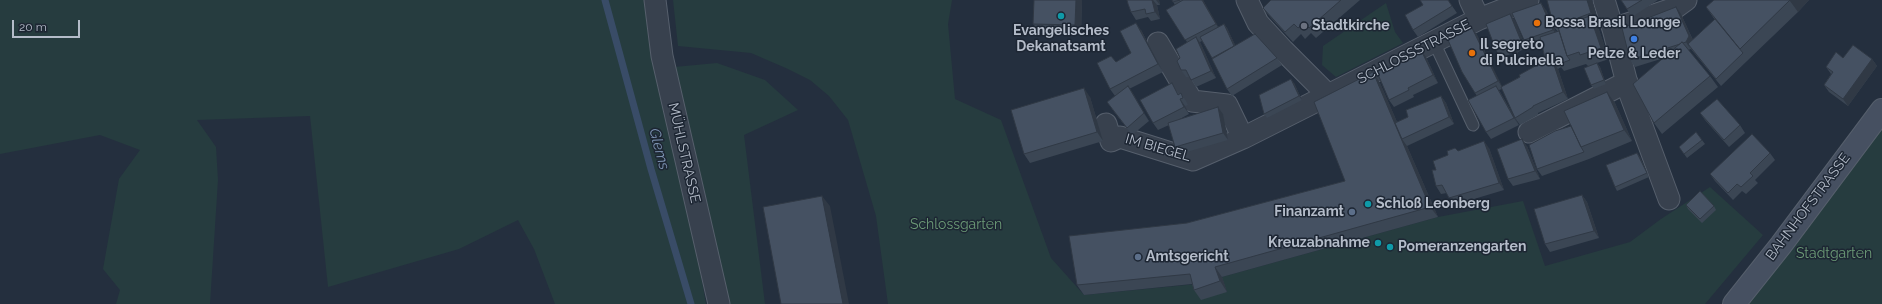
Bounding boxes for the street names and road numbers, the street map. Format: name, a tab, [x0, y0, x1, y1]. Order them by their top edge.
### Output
street label: SCHLOSSSTRASSE	[1355, 16, 1473, 88]
street label: MÜHLSTRASSE	[664, 101, 704, 205]
street label: IM BIEGEL	[1123, 131, 1193, 165]
street label: BAHNHOFSTRASSE	[1762, 150, 1854, 264]

